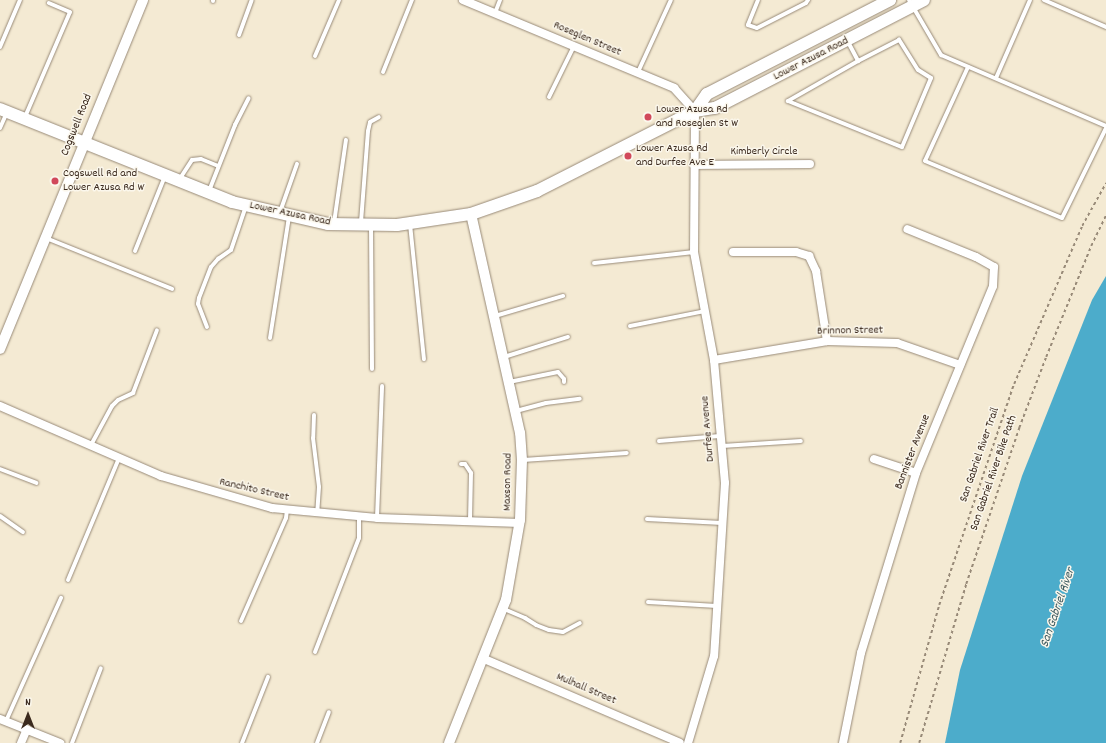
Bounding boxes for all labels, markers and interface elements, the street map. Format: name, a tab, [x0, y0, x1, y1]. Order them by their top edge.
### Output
street label: Roseglen Street	[551, 18, 623, 60]
street label: Lower Azusa Road	[771, 34, 851, 84]
street label: Cogswell Road	[58, 92, 96, 158]
place label: Lower Azusa Rd and Roseglen St W	[656, 103, 738, 131]
marker: Lower Azusa Rd and Roseglen St W	[643, 112, 653, 122]
place label: Lower Azusa Rd and Durfee Ave E	[636, 142, 714, 170]
street label: Kimberly Circle	[731, 145, 797, 159]
marker: Lower Azusa Rd and Durfee Ave E	[623, 151, 633, 161]
place label: Cogswell Rd and Lower Azusa Rd W	[63, 167, 144, 195]
marker: Cogswell Rd and Lower Azusa Rd W	[50, 176, 60, 186]
street label: Lower Azusa Road	[248, 198, 332, 230]
street label: Brinnon Street	[817, 323, 883, 339]
street label: Durfee Avenue	[698, 395, 718, 463]
street label: San Gabriel River Trail	[957, 406, 1003, 504]
street label: Bannister Avenue	[892, 412, 934, 492]
street label: San Gabriel River Bike Path	[967, 413, 1021, 533]
street label: Maxson Road	[500, 453, 516, 511]
street label: Ranchito Street	[218, 475, 290, 505]
water label: San Gabriel River	[1038, 566, 1080, 650]
street label: Mulhall Street	[554, 670, 618, 708]
north arrow	[8, 695, 48, 735]
text: N	[25, 695, 31, 711]

